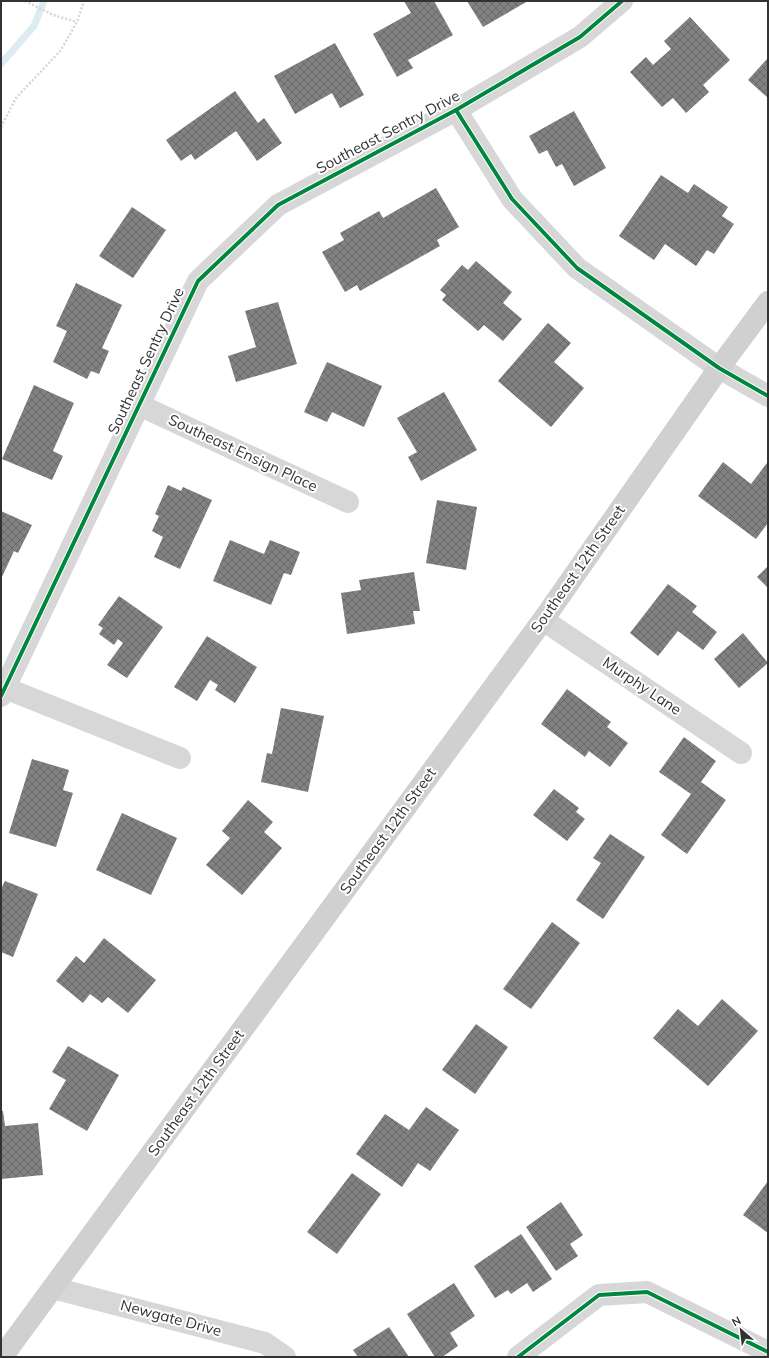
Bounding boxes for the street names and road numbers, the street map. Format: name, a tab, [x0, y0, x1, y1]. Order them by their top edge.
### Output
street label: Southeast Sentry Drive	[313, 86, 463, 177]
street label: Southeast Sentry Drive	[103, 284, 188, 437]
street label: Southeast Ensign Place	[166, 410, 321, 495]
street label: Southeast 12th Street	[526, 501, 629, 636]
street label: Murphy Lane	[599, 652, 685, 719]
street label: Southeast 12th Street	[335, 764, 440, 898]
street label: Southeast 12th Street	[143, 1026, 248, 1160]
street label: Newgate Drive	[119, 1295, 224, 1340]

